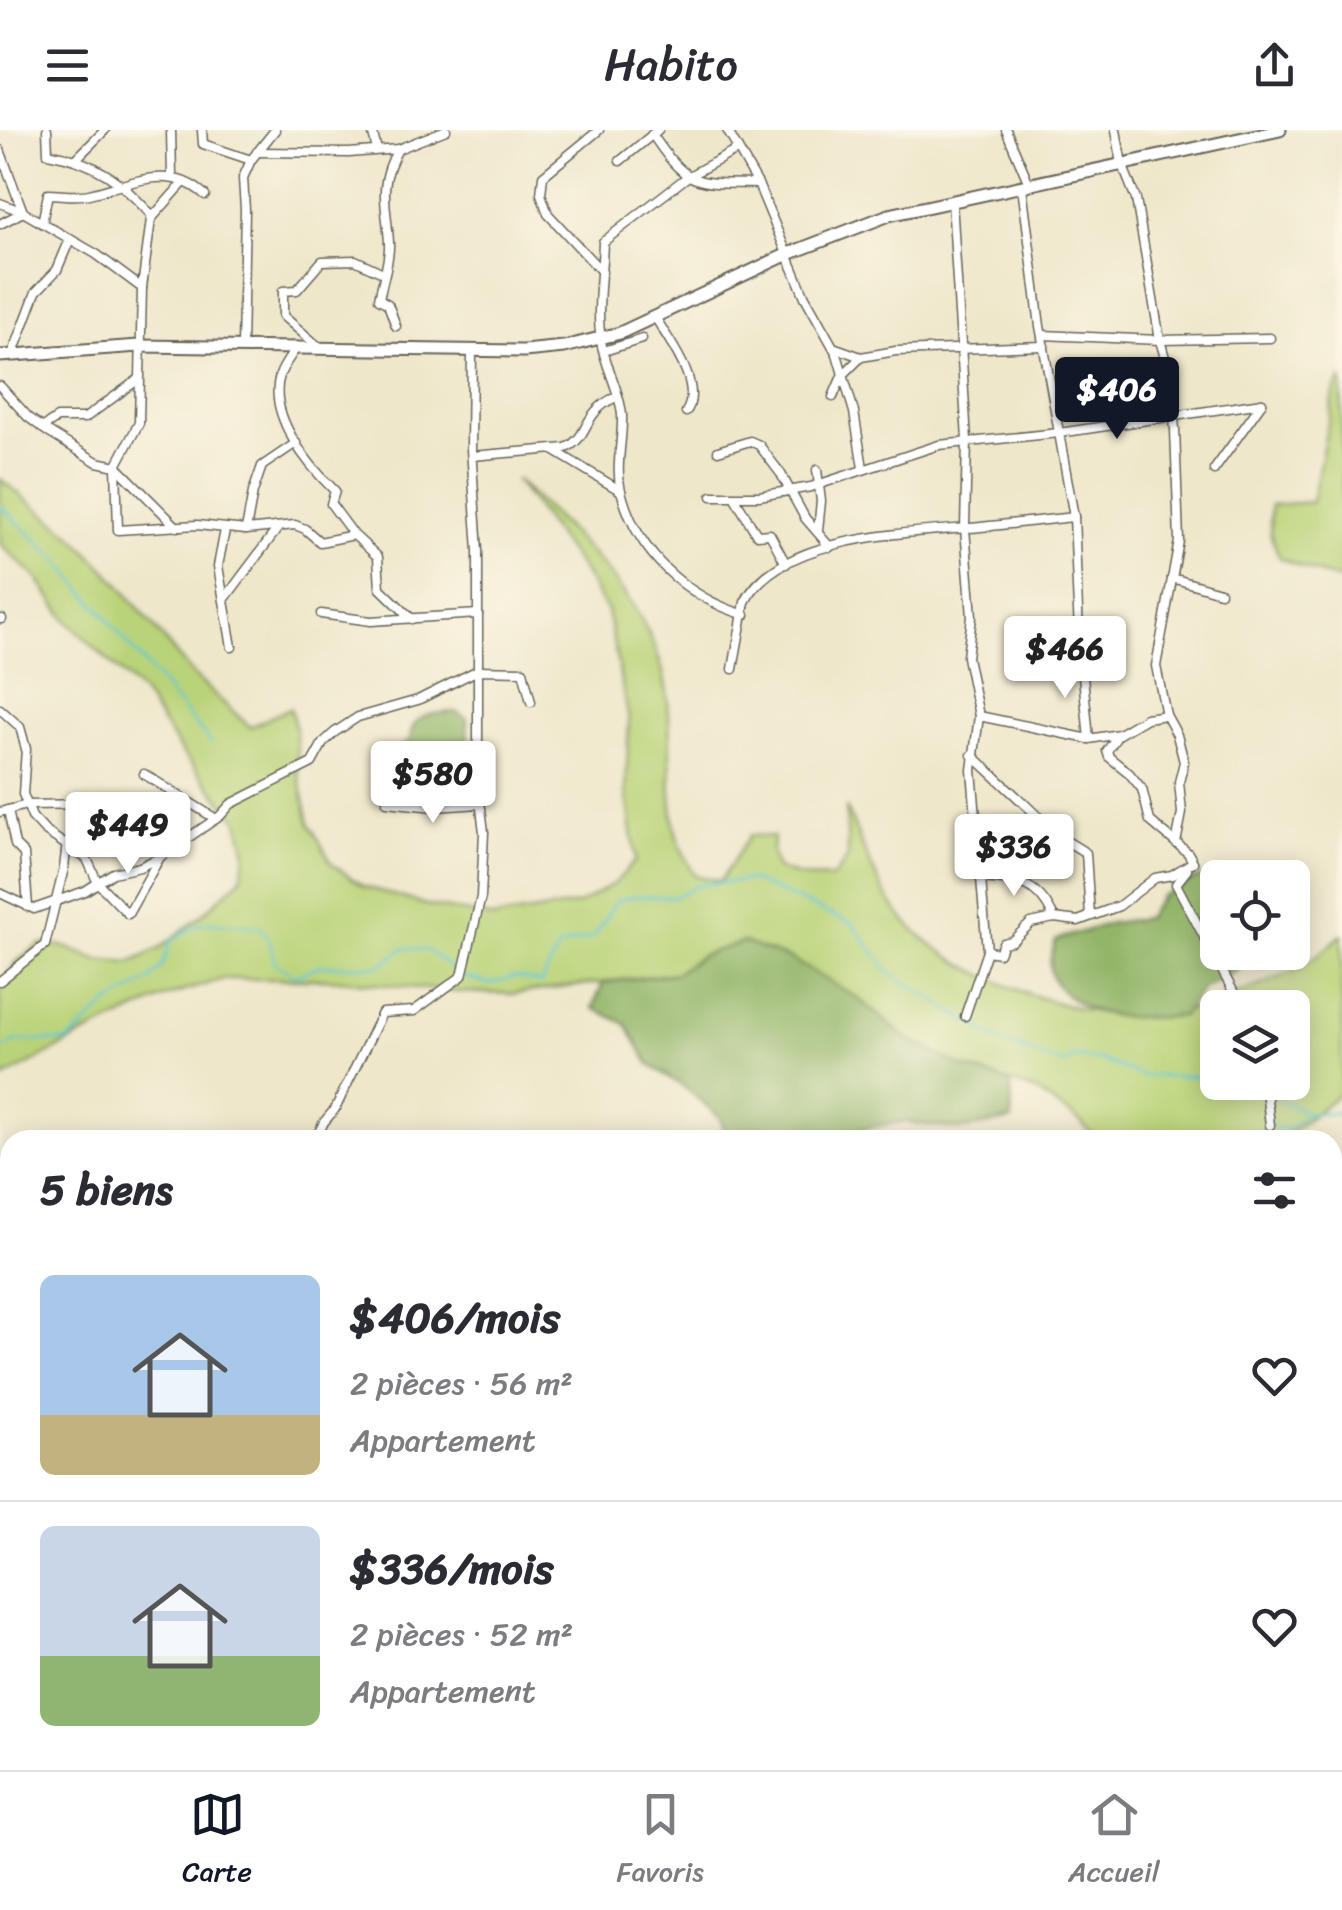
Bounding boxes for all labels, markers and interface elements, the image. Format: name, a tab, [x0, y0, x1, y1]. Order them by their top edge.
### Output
text: Habito	[604, 25, 738, 105]
icon: menu	[40, 38, 95, 93]
icon: share	[1247, 38, 1302, 93]
pin: $406	[1058, 357, 1176, 442]
text: $406	[1077, 361, 1157, 418]
pin: $466	[1006, 616, 1124, 701]
text: $466	[1026, 620, 1104, 677]
pin: $580	[374, 741, 492, 826]
text: $580	[393, 745, 473, 802]
pin: $449	[69, 792, 187, 877]
text: $449	[87, 796, 169, 853]
pin: $336	[955, 814, 1073, 899]
text: $336	[977, 818, 1051, 875]
map controls	[1200, 860, 1310, 1100]
button: locate	[1200, 860, 1310, 970]
button: layers	[1200, 990, 1310, 1100]
text: 5 biens	[40, 1153, 173, 1227]
icon: filters	[1247, 1163, 1302, 1218]
text: $406/mois	[350, 1281, 560, 1355]
icon: home	[120, 1315, 240, 1435]
icon: heart	[1247, 1348, 1302, 1403]
text: 2 pièces · 56 m²	[350, 1355, 573, 1412]
text: Appartement	[350, 1412, 536, 1469]
text: $336/mois	[350, 1532, 554, 1606]
icon: home	[120, 1566, 240, 1686]
icon: heart	[1247, 1599, 1302, 1654]
text: 2 pièces · 52 m²	[350, 1606, 573, 1663]
text: Appartement	[350, 1663, 536, 1720]
tab: Carte	[182, 1787, 252, 1896]
tab: Favoris	[616, 1787, 704, 1896]
tab: Accueil	[1068, 1787, 1160, 1896]

